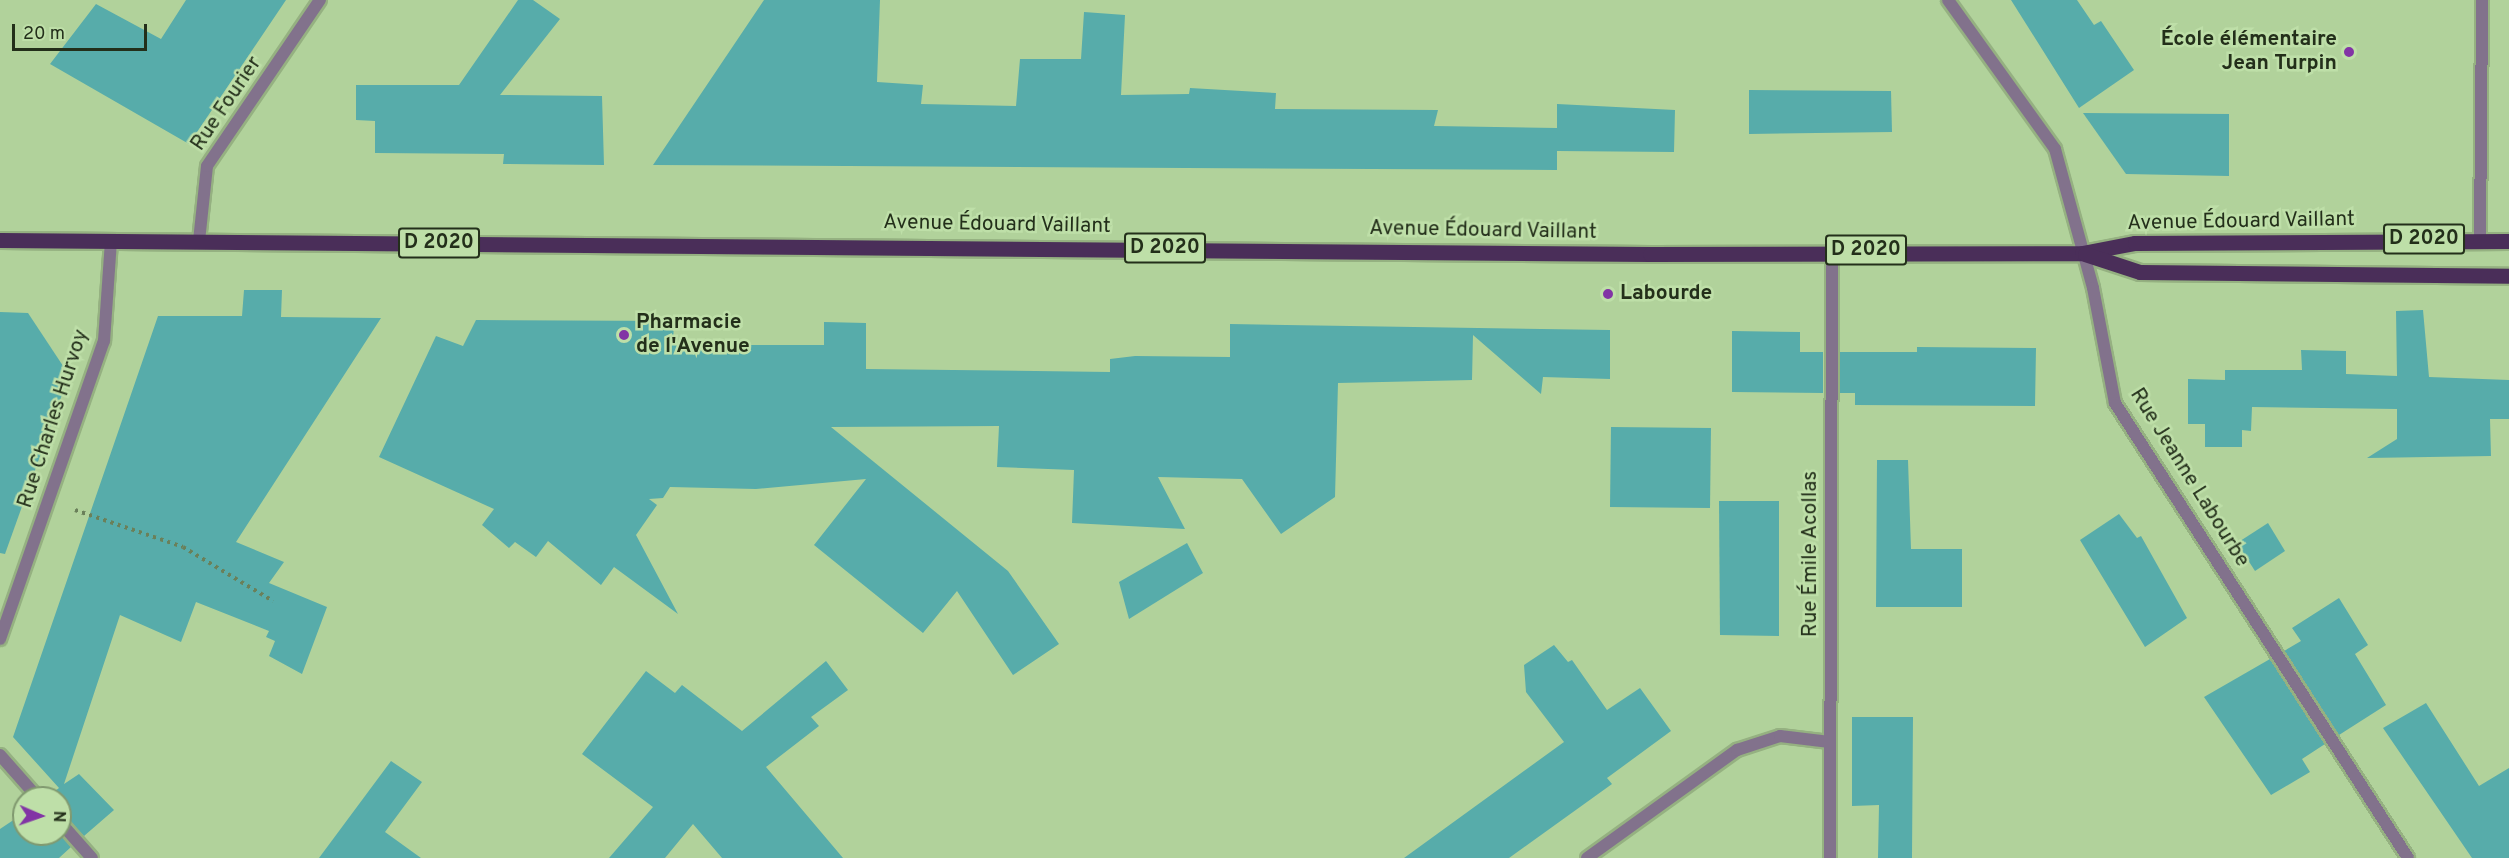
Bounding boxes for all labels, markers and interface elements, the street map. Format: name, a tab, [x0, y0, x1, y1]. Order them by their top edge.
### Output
scale bar	[15, 12, 150, 50]
text: 20 m	[23, 23, 65, 46]
place label: École élémentaire Jean Turpin	[2161, 27, 2337, 77]
marker: École élémentaire Jean Turpin	[2342, 45, 2356, 59]
street label: Rue Fourier	[186, 52, 268, 156]
street label: Avenue Édouard Vaillant	[2127, 207, 2355, 237]
street label: Avenue Édouard Vaillant	[883, 210, 1111, 240]
street label: Avenue Édouard Vaillant	[1369, 216, 1597, 246]
road number: D 2020	[2382, 222, 2466, 256]
road number: D 2020	[397, 226, 481, 260]
road number: D 2020	[1123, 231, 1207, 265]
road number: D 2020	[1824, 233, 1908, 267]
place label: Labourde	[1620, 281, 1712, 307]
marker: Labourde	[1601, 287, 1615, 301]
place label: Pharmacie de l'Avenue	[636, 310, 750, 360]
street label: Rue Charles Hurvoy	[13, 327, 95, 511]
marker: Pharmacie de l'Avenue	[617, 328, 631, 342]
street label: Rue Jeanne Labourbe	[2124, 384, 2254, 572]
street label: Rue Émile Acollas	[1798, 470, 1824, 638]
north arrow	[12, 786, 72, 846]
text: N	[48, 810, 68, 823]

